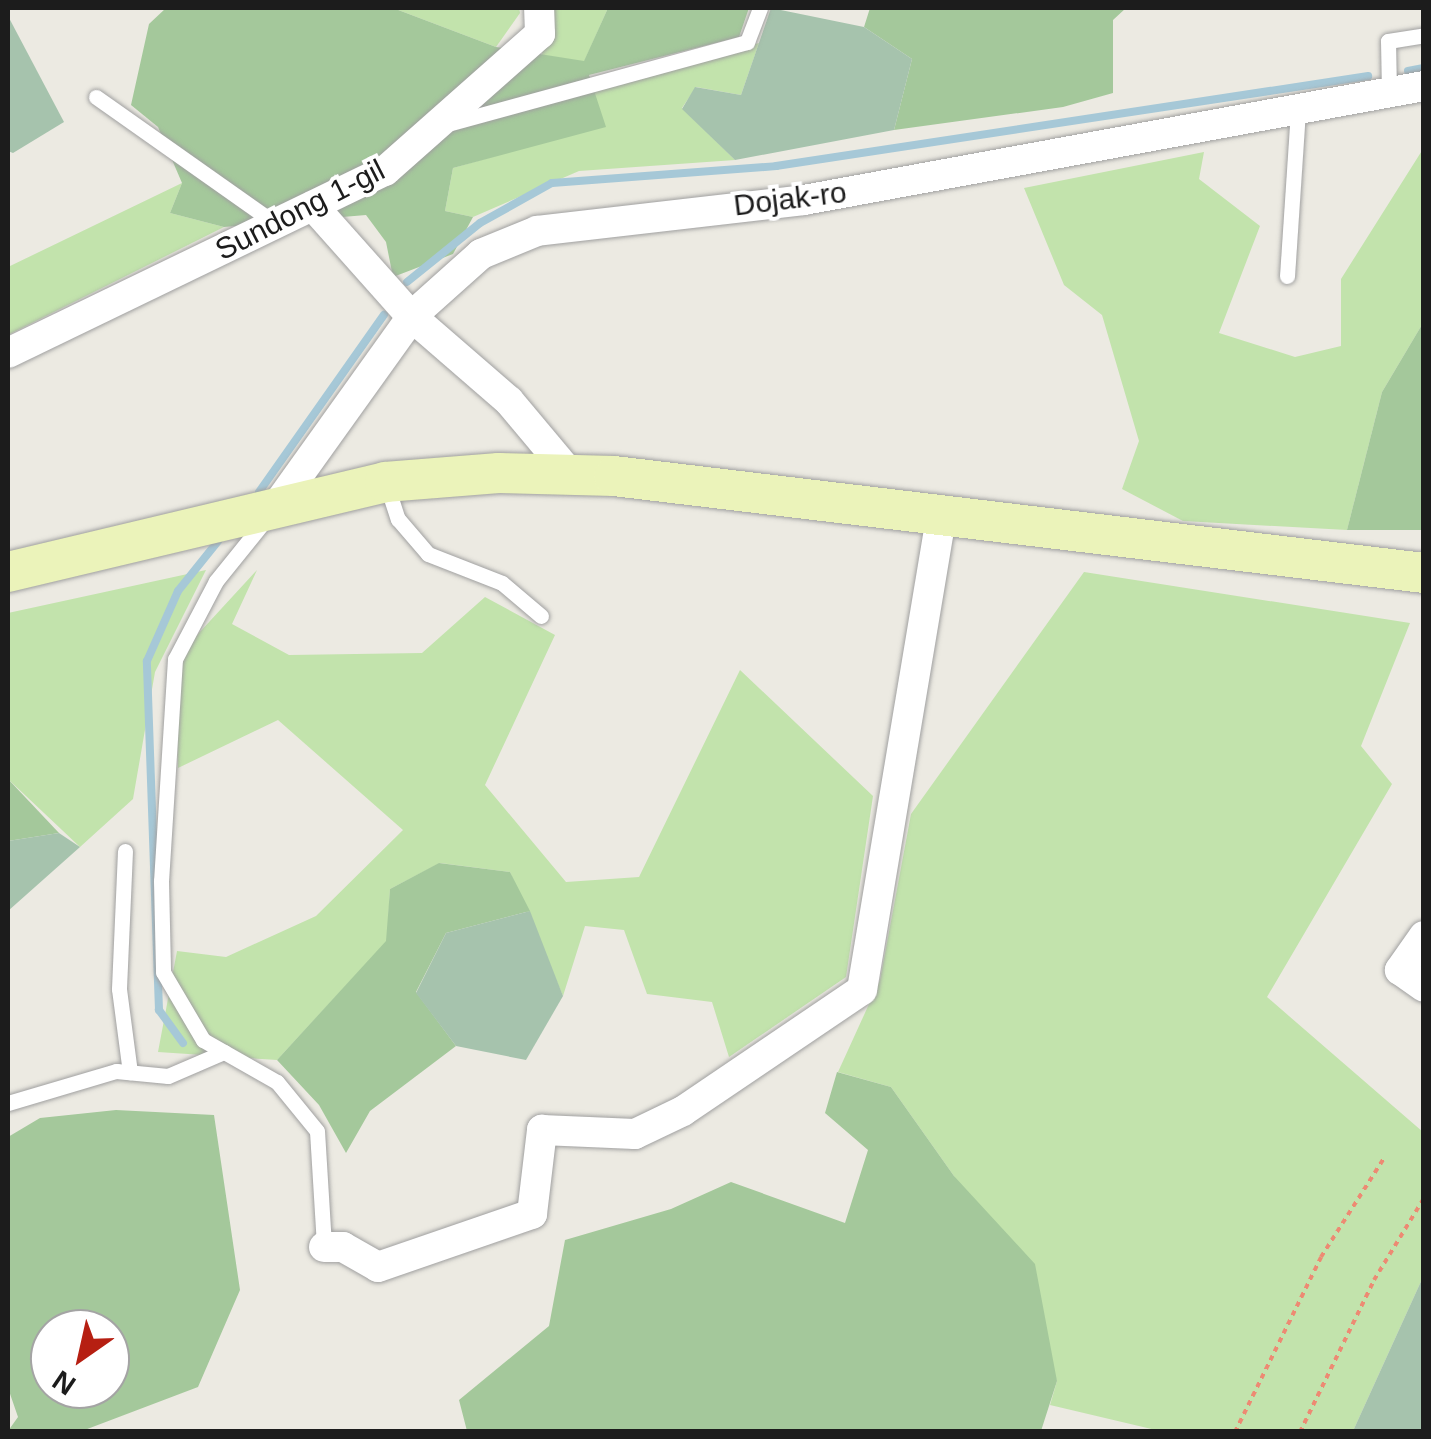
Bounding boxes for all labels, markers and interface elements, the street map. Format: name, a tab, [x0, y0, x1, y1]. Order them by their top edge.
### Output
street label: Sundong 1-gil	[209, 152, 391, 268]
street label: Dojak-ro	[732, 174, 848, 224]
north arrow	[30, 1309, 130, 1409]
text: N	[47, 1364, 81, 1401]

